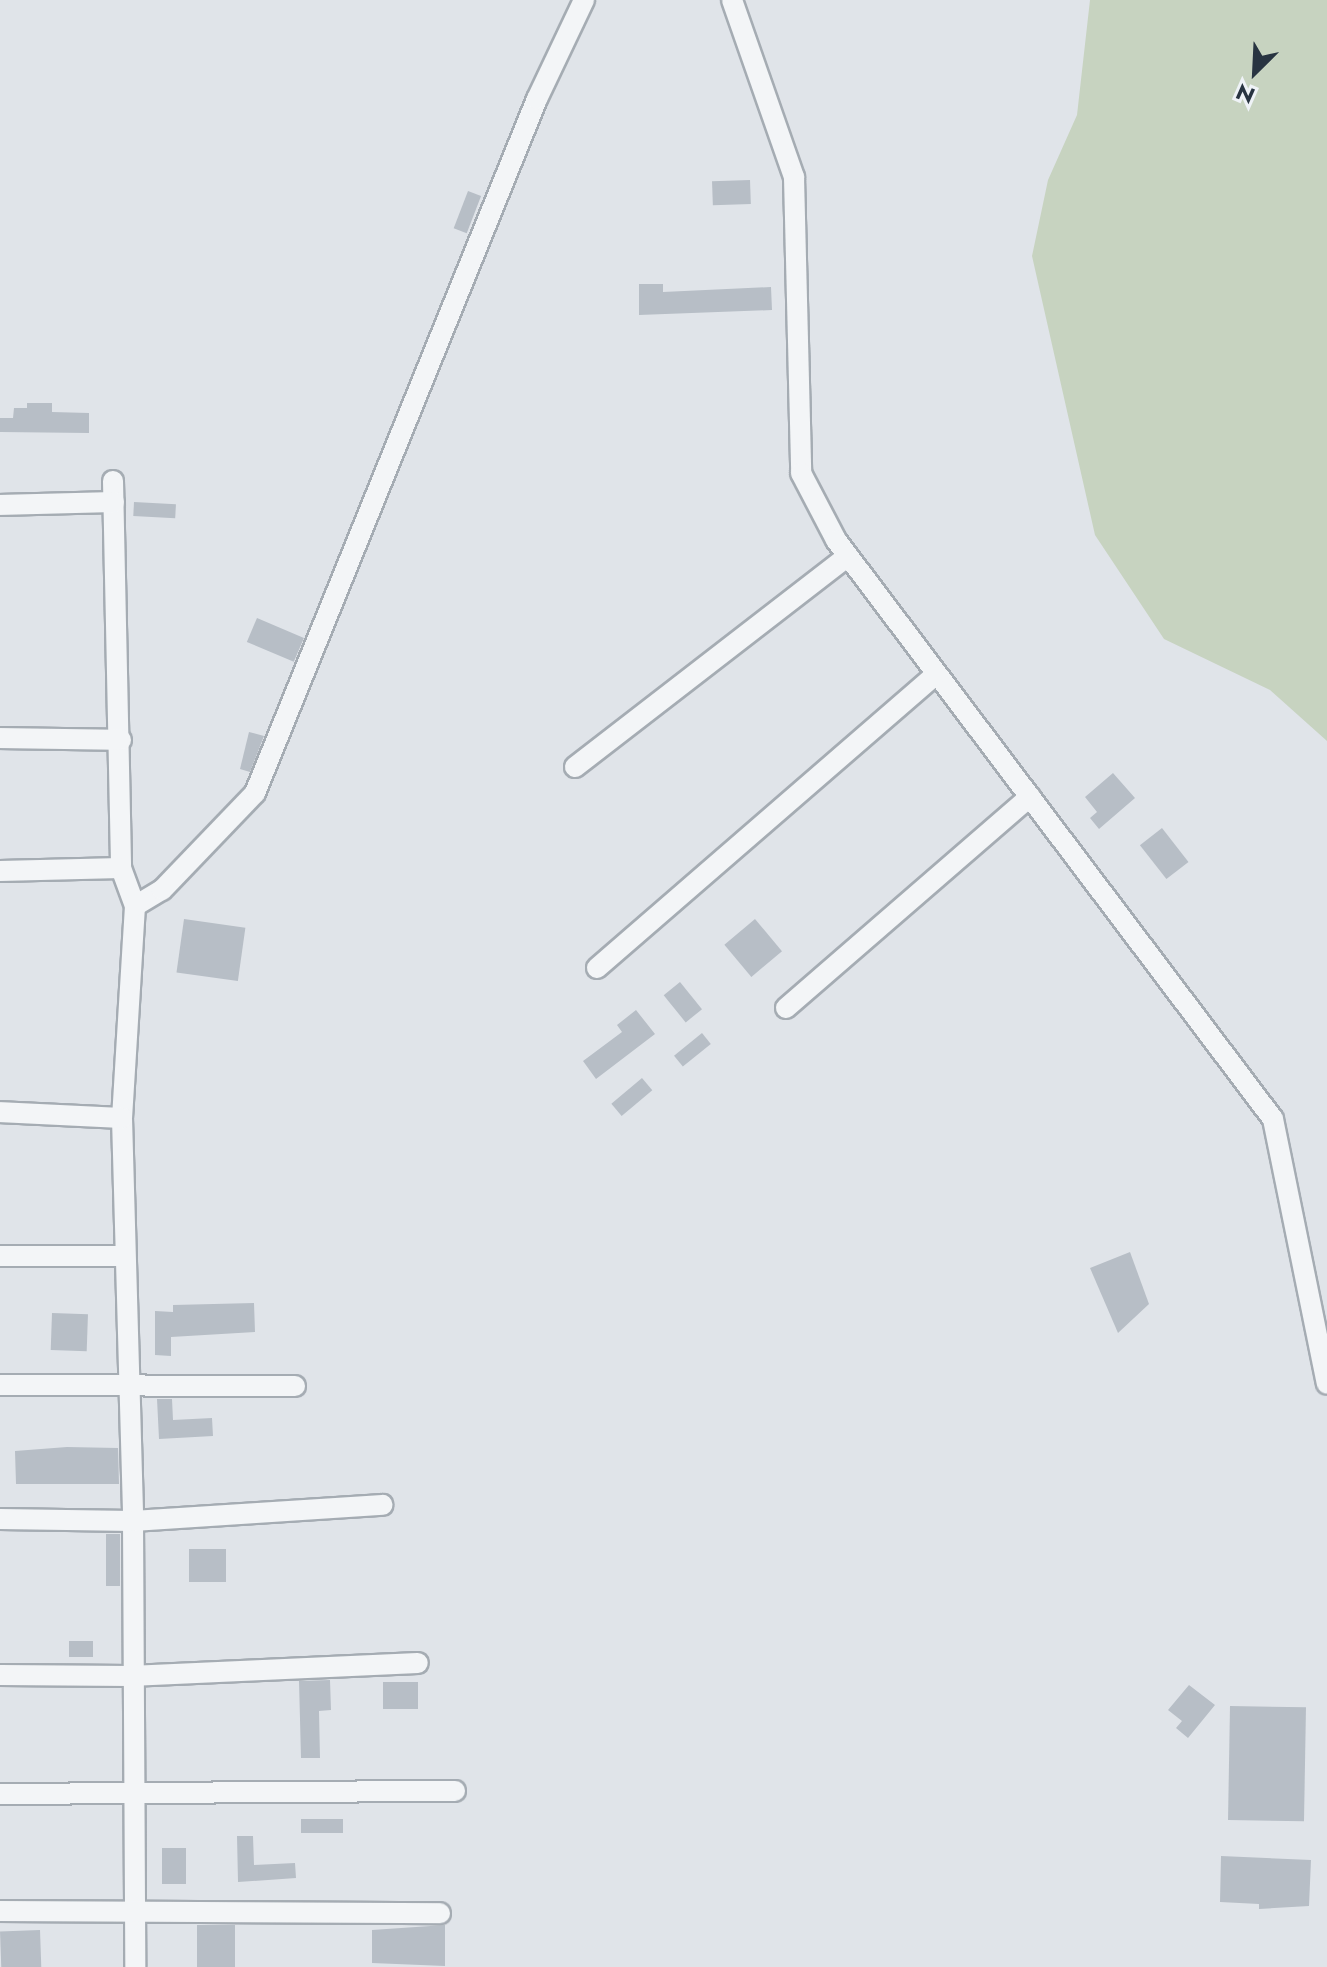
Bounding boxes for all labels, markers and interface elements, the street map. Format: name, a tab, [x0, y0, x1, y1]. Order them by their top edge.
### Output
north arrow	[1215, 32, 1295, 112]
text: N	[1231, 76, 1260, 112]

